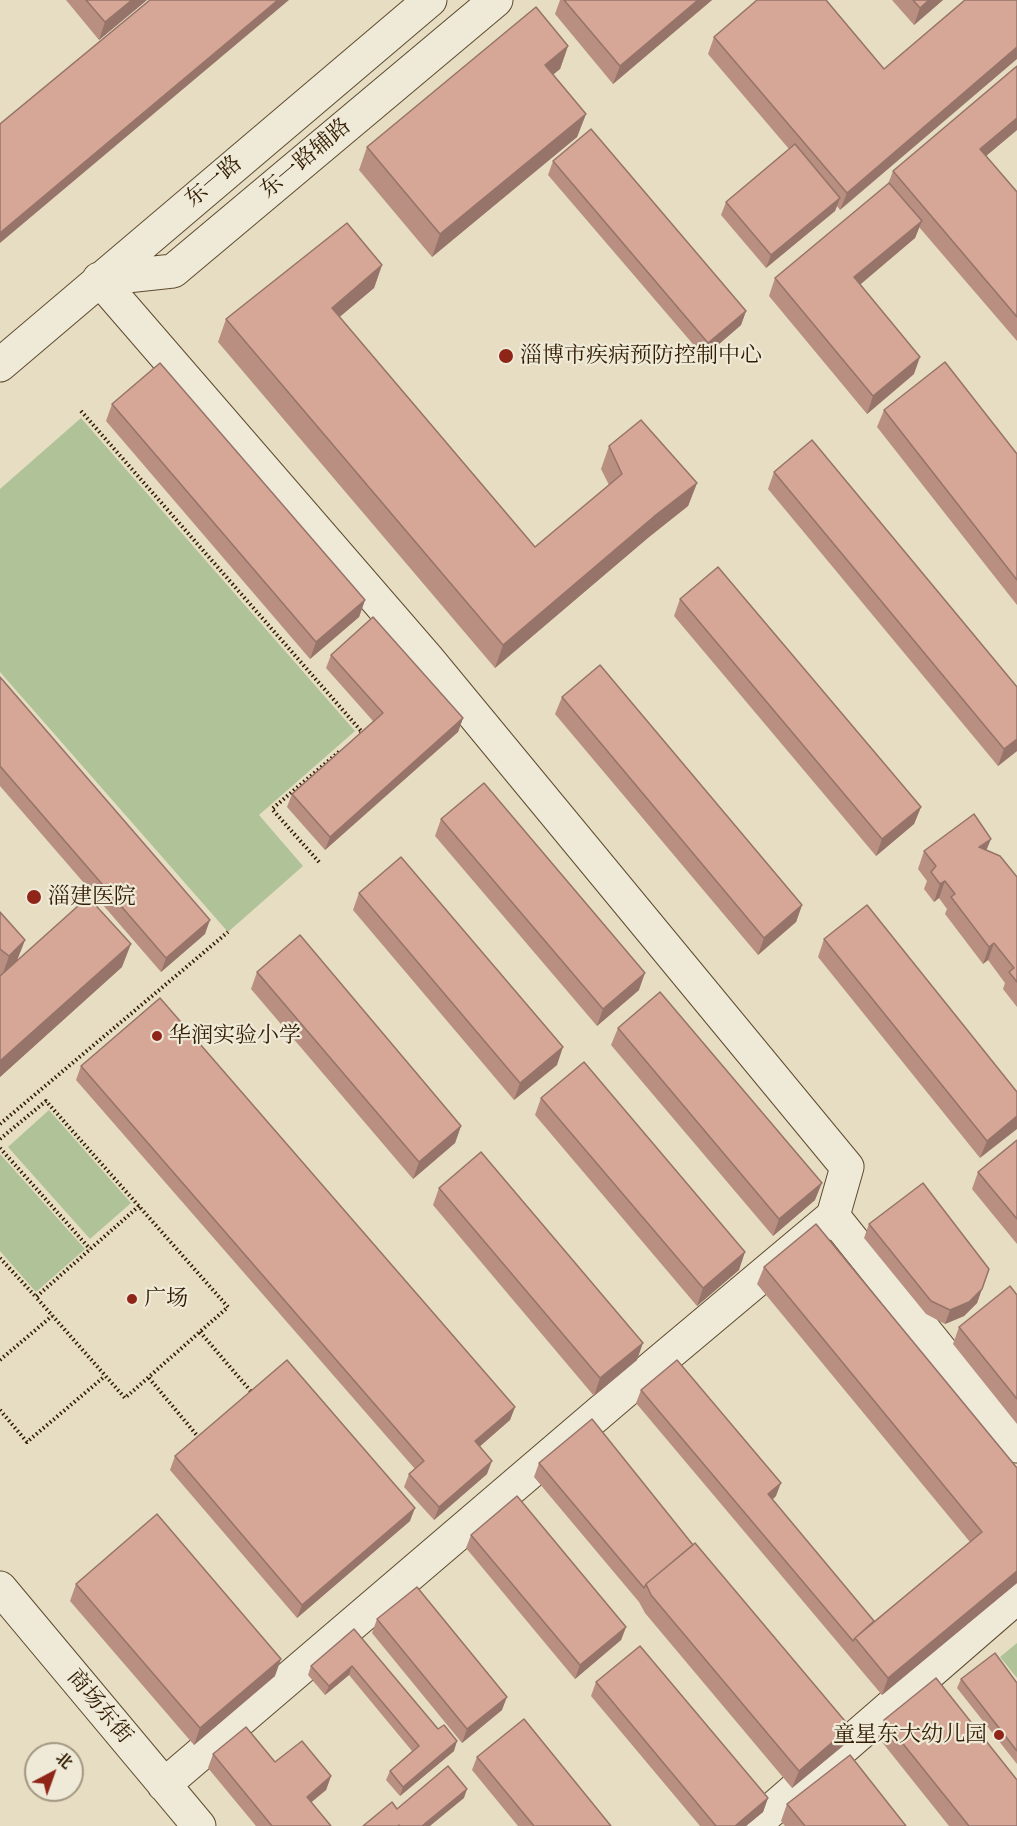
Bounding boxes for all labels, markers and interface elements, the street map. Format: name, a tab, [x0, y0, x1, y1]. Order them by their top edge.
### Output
street label: 东一路辅路	[255, 114, 357, 204]
street label: 东一路	[180, 151, 248, 213]
place label: 淄博市疾病预防控制中心	[520, 343, 762, 369]
marker: 淄博市疾病预防控制中心	[497, 347, 515, 365]
place label: 淄建医院	[48, 884, 136, 910]
marker: 淄建医院	[25, 888, 43, 906]
place label: 华润实验小学	[169, 1023, 301, 1049]
marker: 华润实验小学	[150, 1029, 164, 1043]
place label: 广场	[144, 1286, 188, 1312]
marker: 广场	[125, 1292, 139, 1306]
street label: 商场东街	[61, 1665, 137, 1749]
place label: 童星东大幼儿园	[833, 1722, 987, 1748]
marker: 童星东大幼儿园	[992, 1728, 1006, 1742]
north arrow	[24, 1742, 84, 1802]
text: 北	[51, 1746, 78, 1774]

